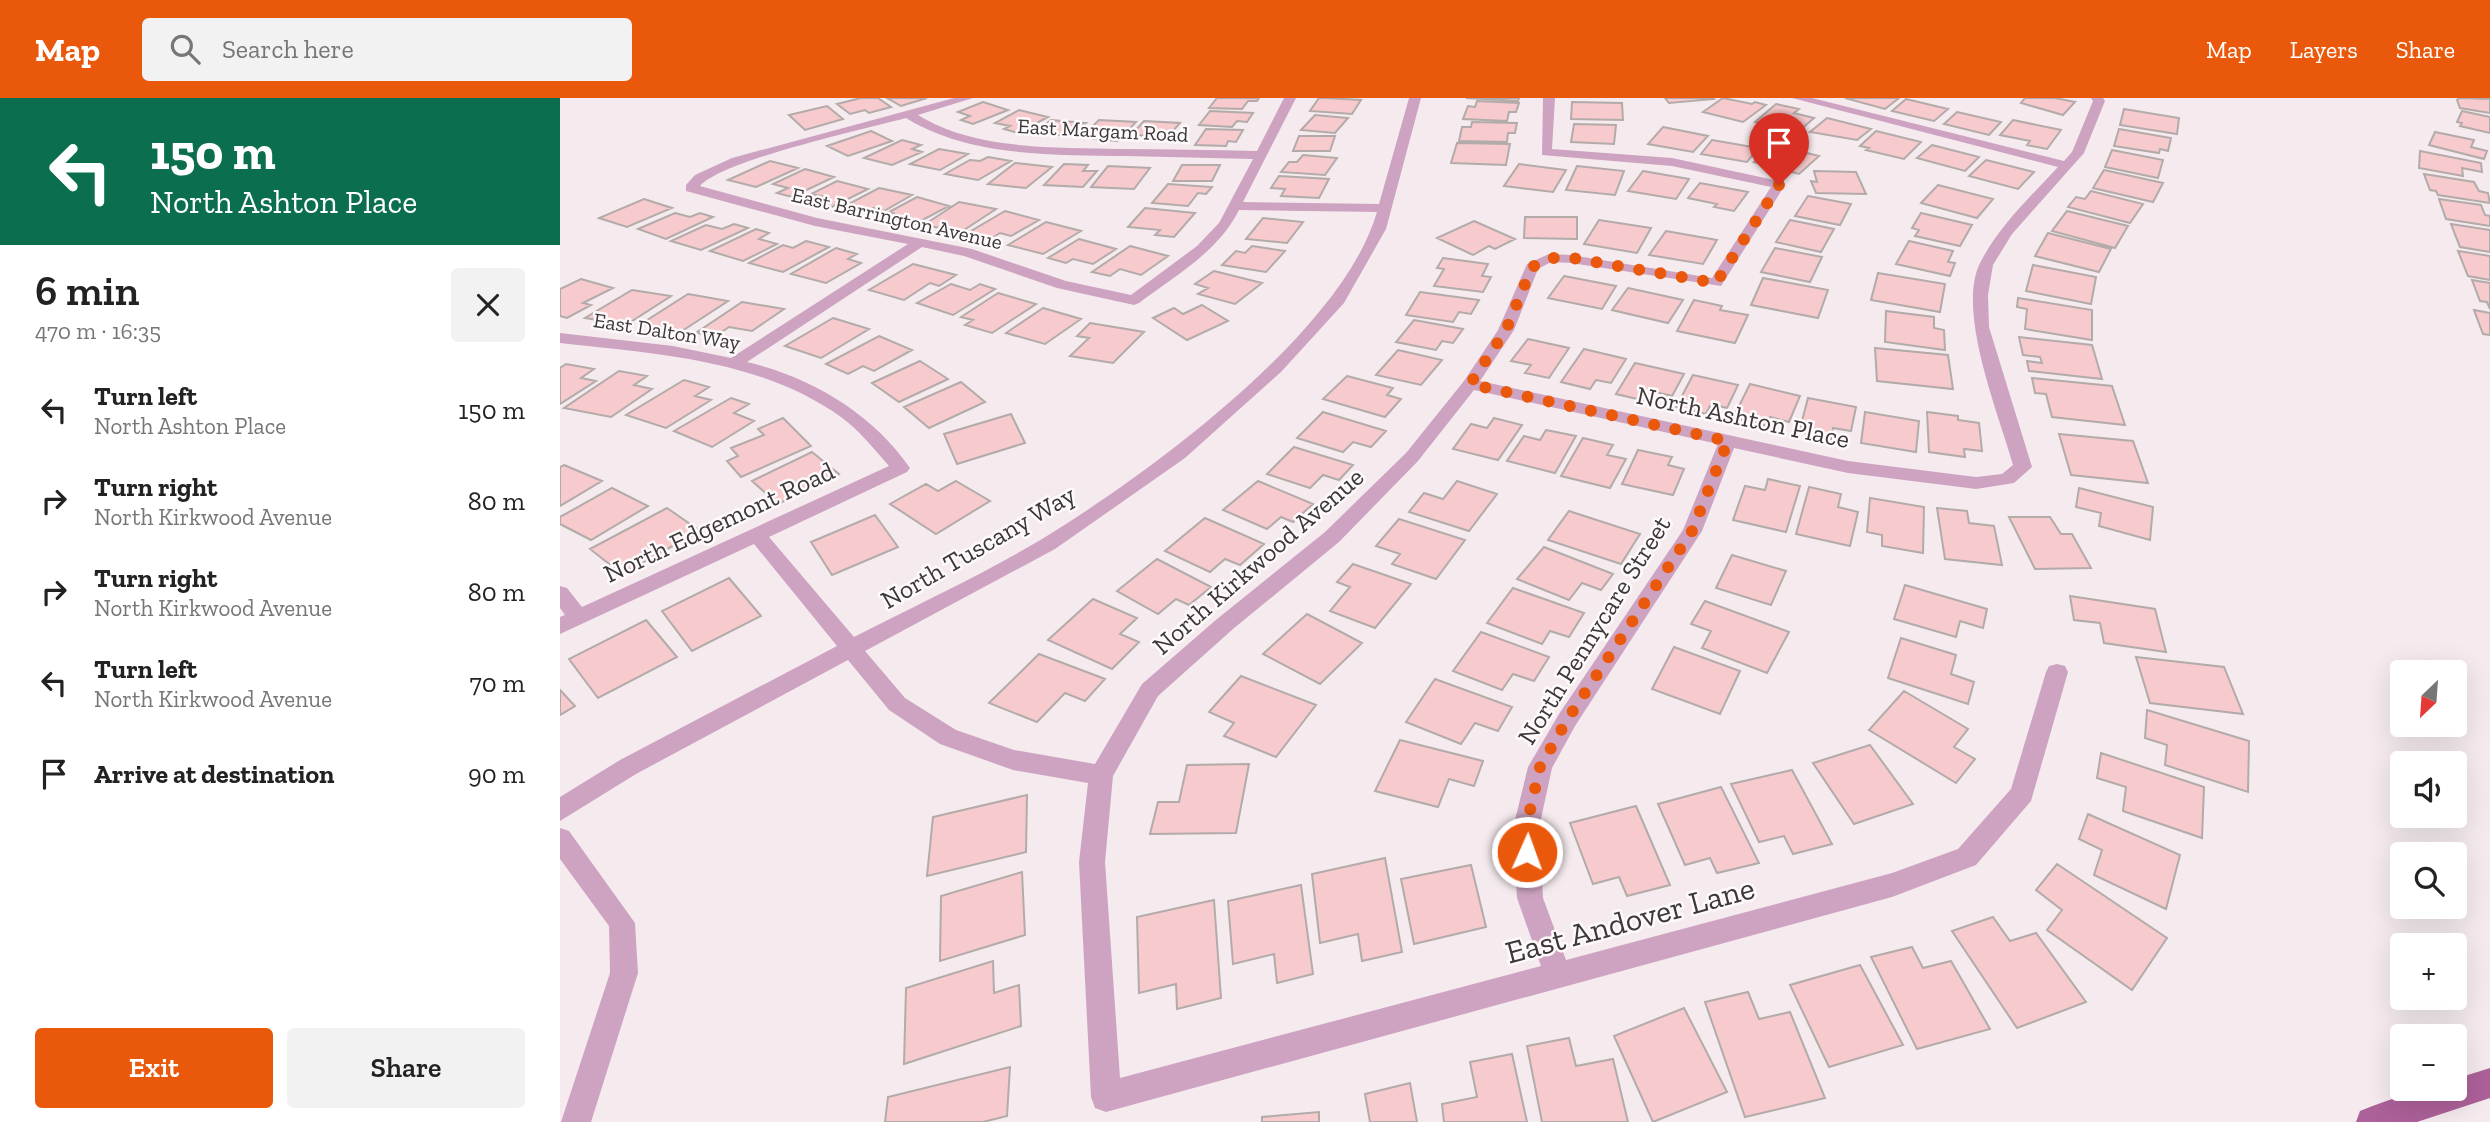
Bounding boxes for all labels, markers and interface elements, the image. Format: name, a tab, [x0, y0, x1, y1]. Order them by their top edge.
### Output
search box	[142, 18, 632, 81]
text: Map	[35, 30, 100, 69]
icon: search	[166, 30, 204, 68]
text: Search here	[222, 33, 354, 65]
text: Map	[2206, 35, 2252, 64]
text: Layers	[2290, 35, 2358, 64]
text: Share	[2396, 35, 2455, 64]
street label: East Margam Road	[1017, 113, 1190, 147]
pin	[1749, 113, 1809, 185]
text: 150 m	[150, 123, 276, 182]
icon: arrive	[1760, 124, 1798, 162]
icon: left	[35, 126, 126, 217]
street label: East Barrington Avenue	[789, 182, 1005, 254]
text: North Ashton Place	[150, 183, 417, 221]
text: 6 min	[35, 265, 139, 316]
button: close	[451, 268, 525, 342]
street label: East Dalton Way	[592, 307, 743, 355]
text: 470 m · 16:35	[35, 317, 161, 345]
street label: North Ashton Place	[1633, 379, 1853, 455]
text: Turn left	[94, 380, 197, 412]
icon: left	[35, 391, 73, 429]
text: 150 m	[458, 394, 525, 426]
text: North Ashton Place	[94, 412, 286, 440]
street label: North Edgemont Road	[599, 454, 839, 590]
street label: North Kirkwood Avenue	[1146, 461, 1370, 661]
text: Turn right	[94, 471, 217, 503]
street label: North Tuscany Way	[875, 478, 1082, 616]
icon: right	[35, 482, 73, 520]
text: 80 m	[468, 485, 525, 517]
text: North Kirkwood Avenue	[94, 503, 332, 531]
street label: North Pennycare Street	[1511, 509, 1678, 750]
text: Turn right	[94, 562, 217, 594]
icon: right	[35, 573, 73, 611]
text: 80 m	[468, 576, 525, 608]
text: North Kirkwood Avenue	[94, 594, 332, 622]
text: Turn left	[94, 653, 197, 685]
north arrow	[2390, 660, 2468, 737]
map controls	[2390, 660, 2467, 1101]
icon: left	[35, 664, 73, 702]
text: 70 m	[469, 667, 525, 699]
text: North Kirkwood Avenue	[94, 685, 332, 713]
button: sound	[2390, 751, 2467, 828]
icon: arrive	[35, 755, 73, 793]
text: Arrive at destination	[94, 758, 334, 790]
text: 90 m	[468, 758, 525, 790]
position arrow	[1490, 815, 1564, 889]
button: search	[2390, 842, 2467, 919]
street label: East Andover Lane	[1501, 868, 1759, 972]
button: +	[2390, 933, 2467, 1010]
button: −	[2390, 1024, 2467, 1101]
button: Exit	[35, 1028, 273, 1108]
button: Share	[287, 1028, 525, 1108]

